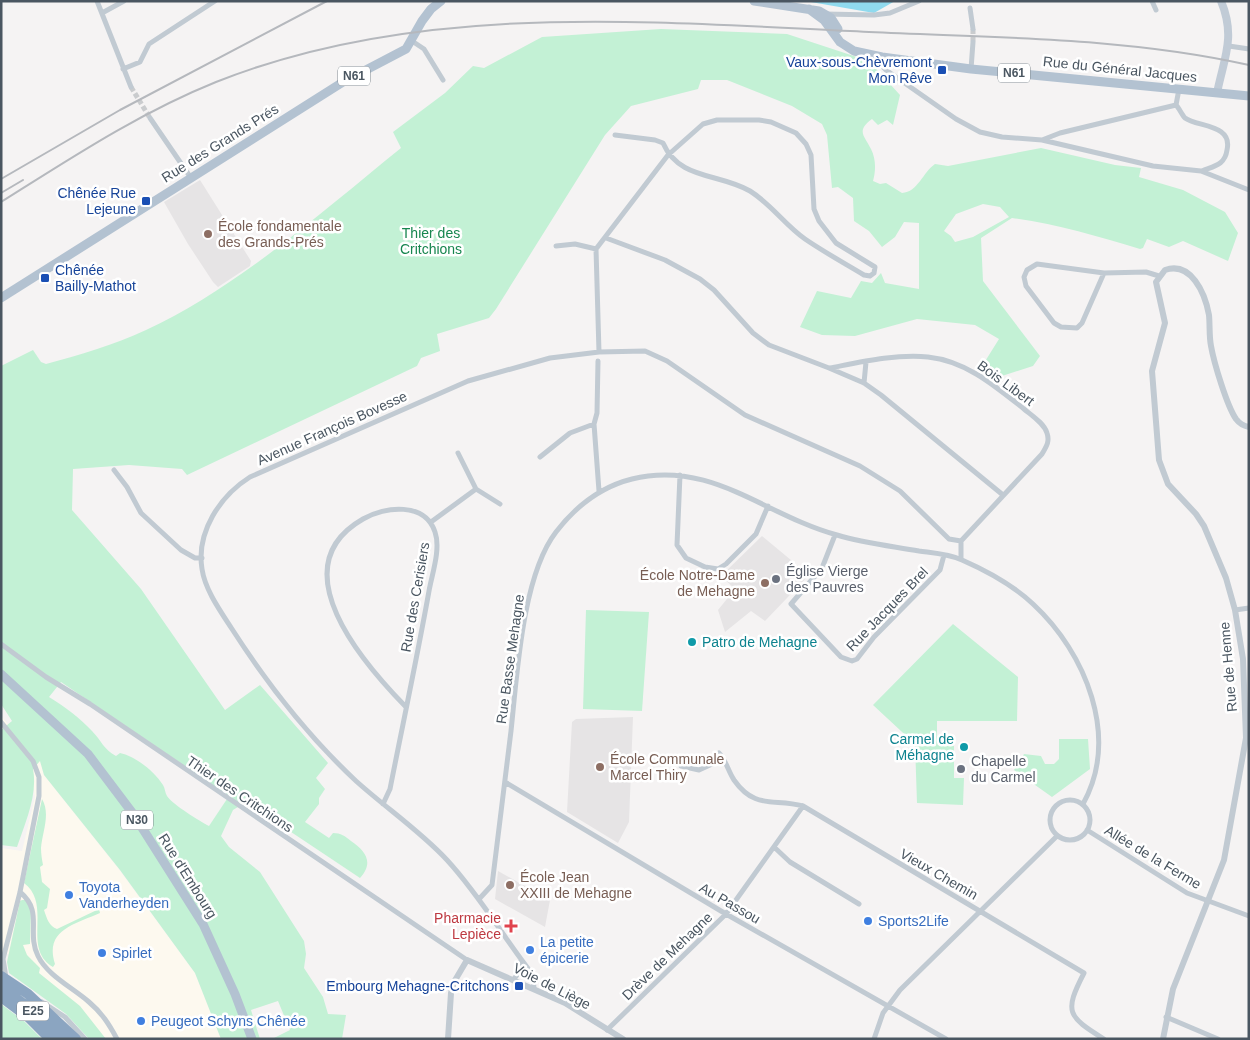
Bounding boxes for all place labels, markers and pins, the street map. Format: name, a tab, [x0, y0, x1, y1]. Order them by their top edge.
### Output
place label: Vaux-sous-Chèvremont Mon Rêve	[786, 54, 932, 86]
marker: Vaux-sous-Chèvremont Mon Rêve	[936, 64, 948, 76]
place label: Chênée Rue Lejeune	[57, 185, 136, 217]
marker: Chênée Rue Lejeune	[140, 195, 152, 207]
place label: École fondamentale des Grands-Prés	[218, 218, 342, 250]
marker: École fondamentale des Grands-Prés	[202, 228, 214, 240]
place label: Chênée Bailly-Mathot	[55, 262, 136, 294]
marker: Chênée Bailly-Mathot	[39, 272, 51, 284]
place label: Église Vierge des Pauvres	[786, 563, 868, 595]
place label: École Notre-Dame de Mehagne	[640, 567, 755, 599]
marker: Église Vierge des Pauvres	[770, 573, 782, 585]
marker: École Notre-Dame de Mehagne	[759, 577, 771, 589]
place label: Patro de Mehagne	[702, 634, 817, 650]
marker: Patro de Mehagne	[686, 636, 698, 648]
place label: Carmel de Méhagne	[889, 731, 954, 763]
marker: Carmel de Méhagne	[958, 741, 970, 753]
place label: École Communale Marcel Thiry	[610, 751, 725, 783]
place label: Chapelle du Carmel	[971, 753, 1036, 785]
marker: École Communale Marcel Thiry	[594, 761, 606, 773]
marker: Chapelle du Carmel	[955, 763, 967, 775]
place label: École Jean XXIII de Mehagne	[520, 869, 632, 901]
place label: Toyota Vanderheyden	[79, 879, 169, 911]
marker: École Jean XXIII de Mehagne	[504, 879, 516, 891]
marker: Toyota Vanderheyden	[63, 889, 75, 901]
place label: Pharmacie Lepièce	[434, 910, 501, 942]
place label: Sports2Life	[878, 913, 949, 929]
marker: Sports2Life	[862, 915, 874, 927]
marker: Pharmacie Lepièce	[505, 920, 517, 932]
place label: La petite épicerie	[540, 934, 594, 966]
marker: La petite épicerie	[524, 944, 536, 956]
place label: Spirlet	[112, 945, 152, 961]
marker: Spirlet	[96, 947, 108, 959]
place label: Embourg Mehagne-Critchons	[326, 978, 509, 994]
marker: Embourg Mehagne-Critchons	[513, 980, 525, 992]
place label: Peugeot Schyns Chênée	[151, 1013, 306, 1029]
marker: Peugeot Schyns Chênée	[135, 1015, 147, 1027]

